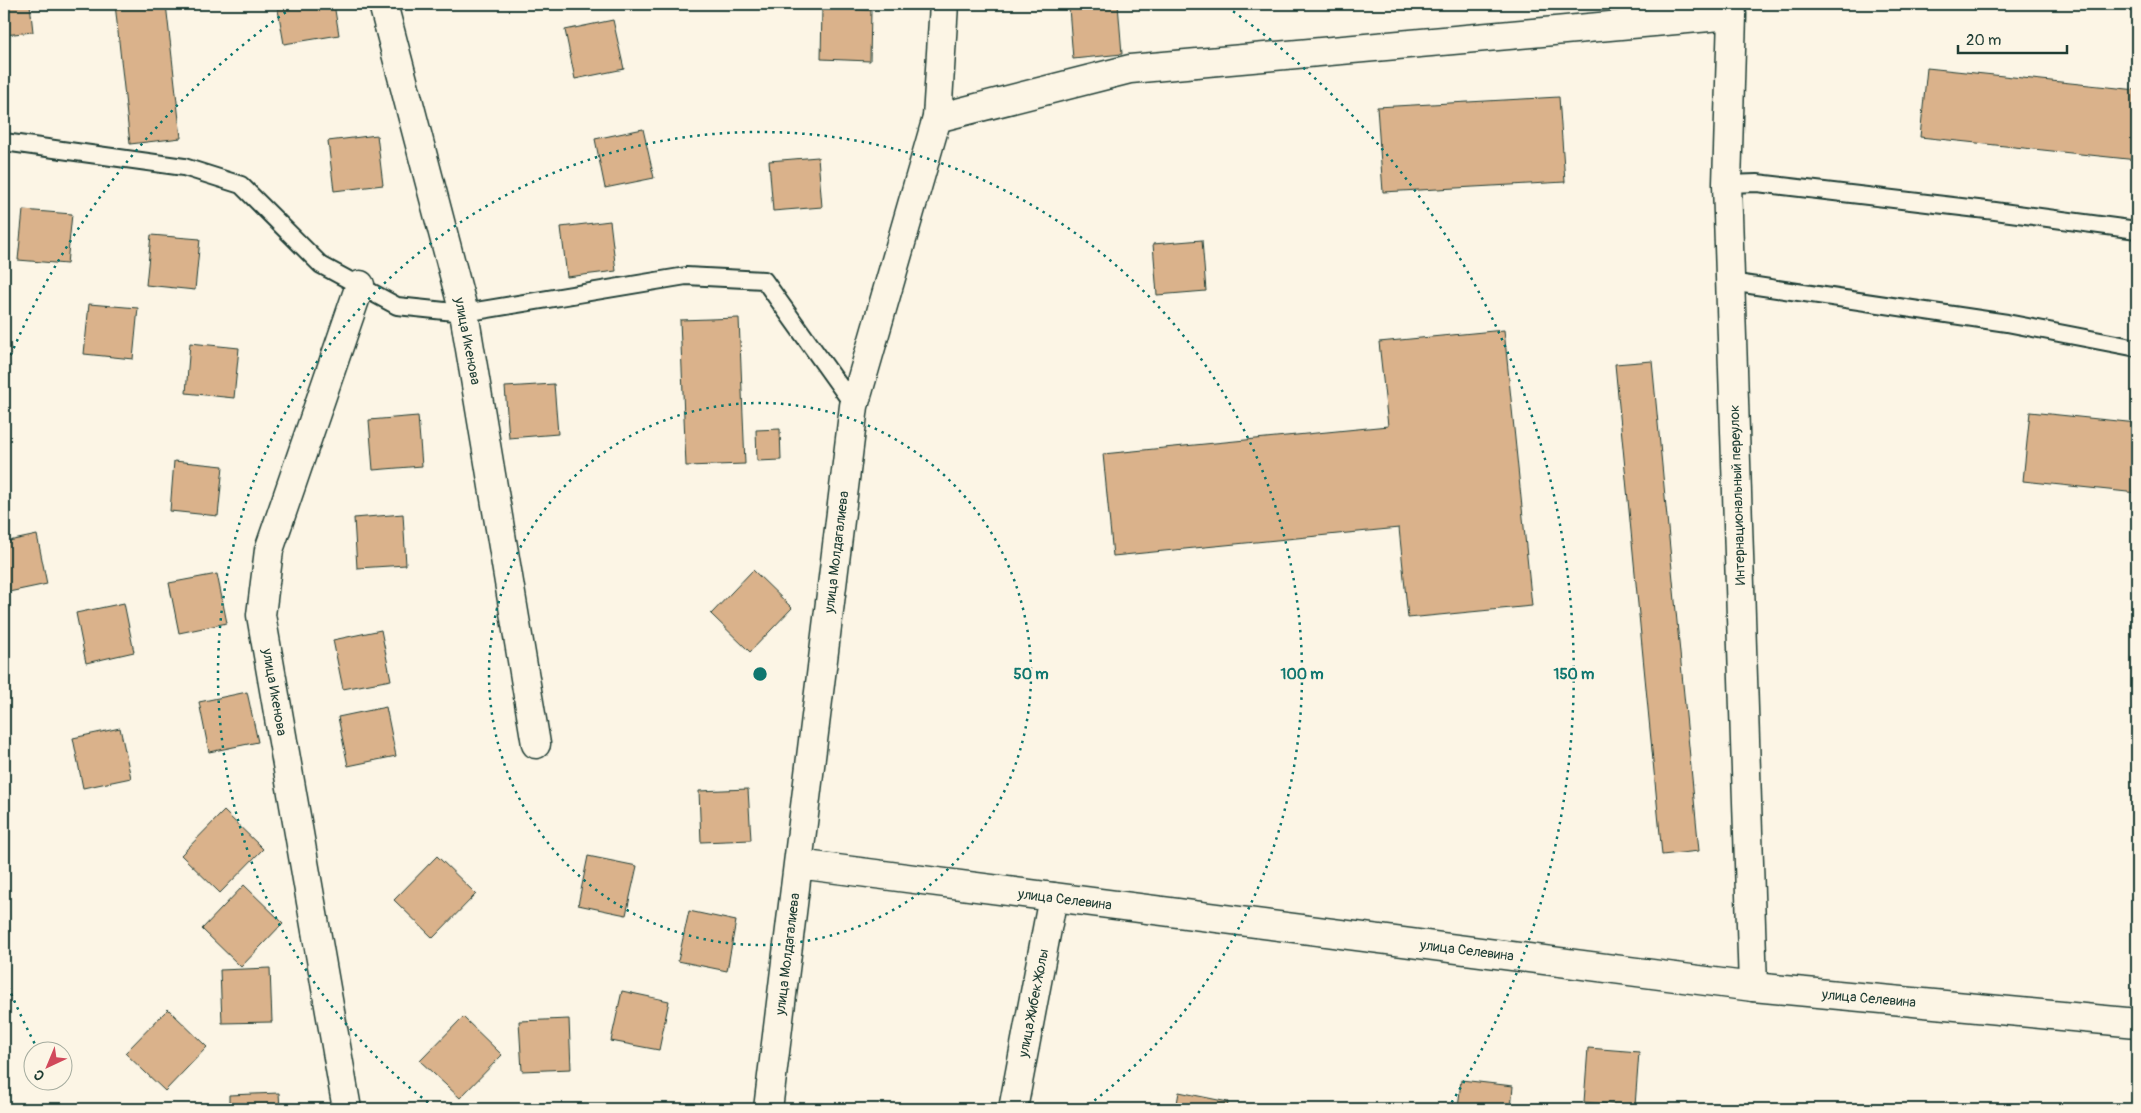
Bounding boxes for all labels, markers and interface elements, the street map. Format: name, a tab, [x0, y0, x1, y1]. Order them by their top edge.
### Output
scale bar	[1958, 22, 2067, 54]
text: 20 m	[1966, 31, 2001, 50]
street label: улица Икенова	[451, 295, 484, 386]
street label: Интернациональный переулок	[1726, 404, 1749, 586]
street label: улица Молдагалиева	[820, 490, 852, 615]
street label: улица Икенова	[258, 646, 291, 737]
centre of rings	[751, 665, 769, 683]
text: 50 m	[1014, 665, 1048, 684]
text: 100 m	[1281, 665, 1323, 684]
text: 150 m	[1554, 665, 1594, 684]
street label: улица Селевина	[1016, 885, 1113, 914]
street label: улица Молдагалиева	[771, 892, 803, 1017]
street label: улица Селевина	[1418, 936, 1515, 965]
street label: улица Жибек Жолы	[1014, 947, 1052, 1060]
street label: улица Селевина	[1820, 986, 1917, 1011]
north arrow	[22, 1040, 72, 1090]
text: С	[30, 1066, 48, 1084]

